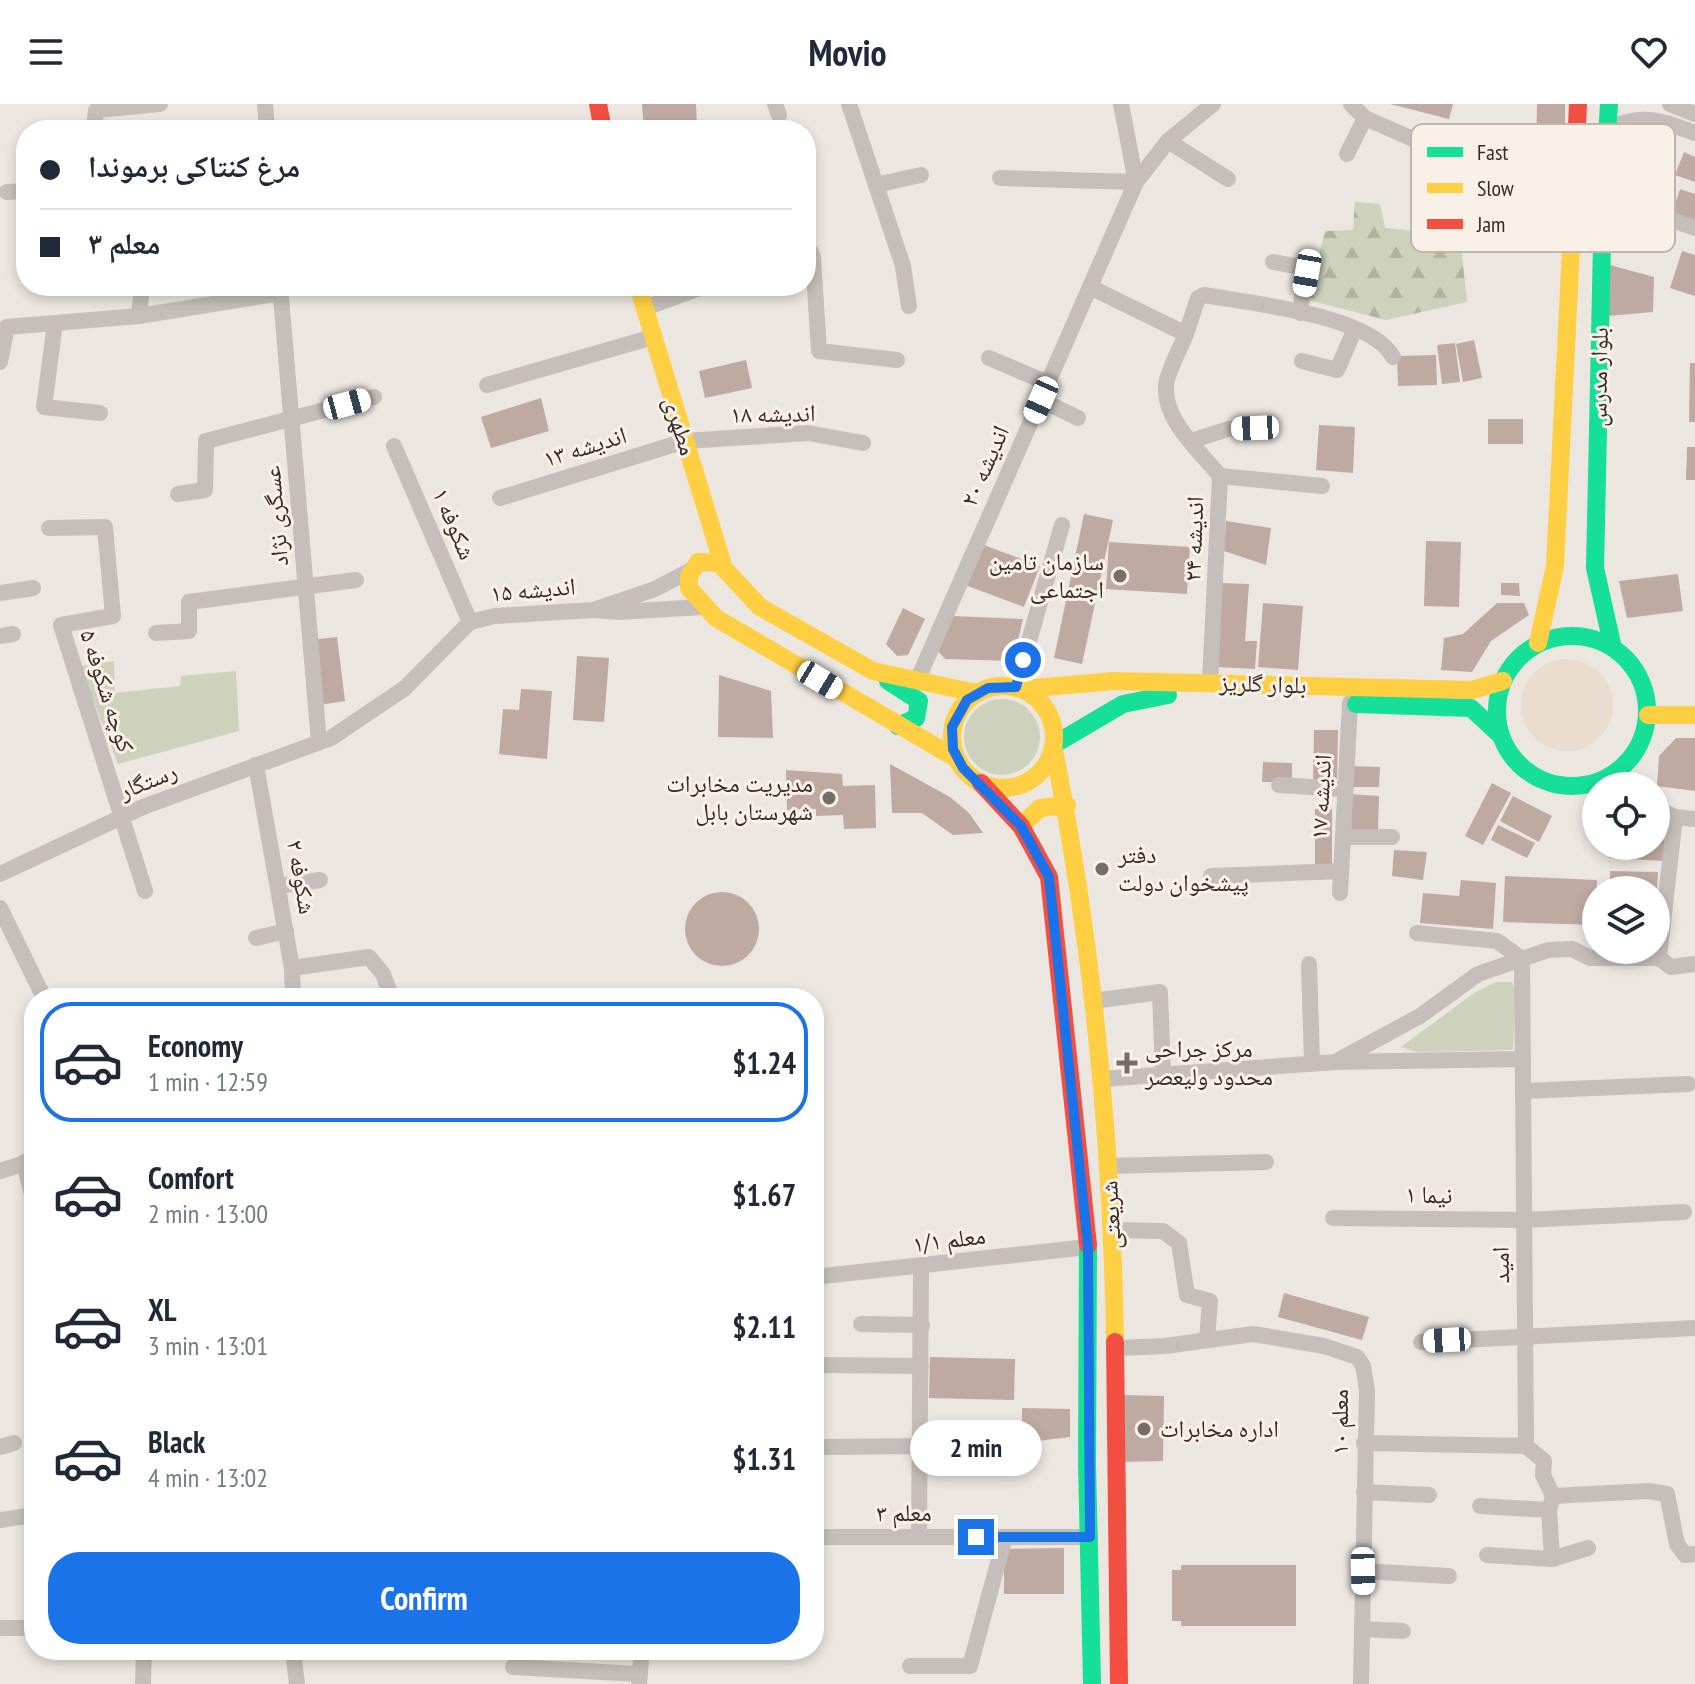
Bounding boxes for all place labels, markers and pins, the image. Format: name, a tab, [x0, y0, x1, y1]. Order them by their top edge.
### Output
place label: سازمان تامین اجتماعی	[989, 546, 1104, 605]
marker: سازمان تامین اجتماعی	[1111, 567, 1129, 585]
place label: مدیریت مخابرات شهرستان بابل	[666, 768, 813, 827]
marker: مدیریت مخابرات شهرستان بابل	[820, 789, 838, 807]
place label: دفتر پیشخوان دولت	[1117, 839, 1249, 898]
marker: دفتر پیشخوان دولت	[1093, 860, 1111, 878]
place label: مرکز جراحی محدود ولیعصر	[1144, 1033, 1273, 1092]
marker: مرکز جراحی محدود ولیعصر	[1116, 1052, 1138, 1074]
place label: اداره مخابرات	[1160, 1413, 1279, 1444]
marker: اداره مخابرات	[1135, 1420, 1153, 1438]

